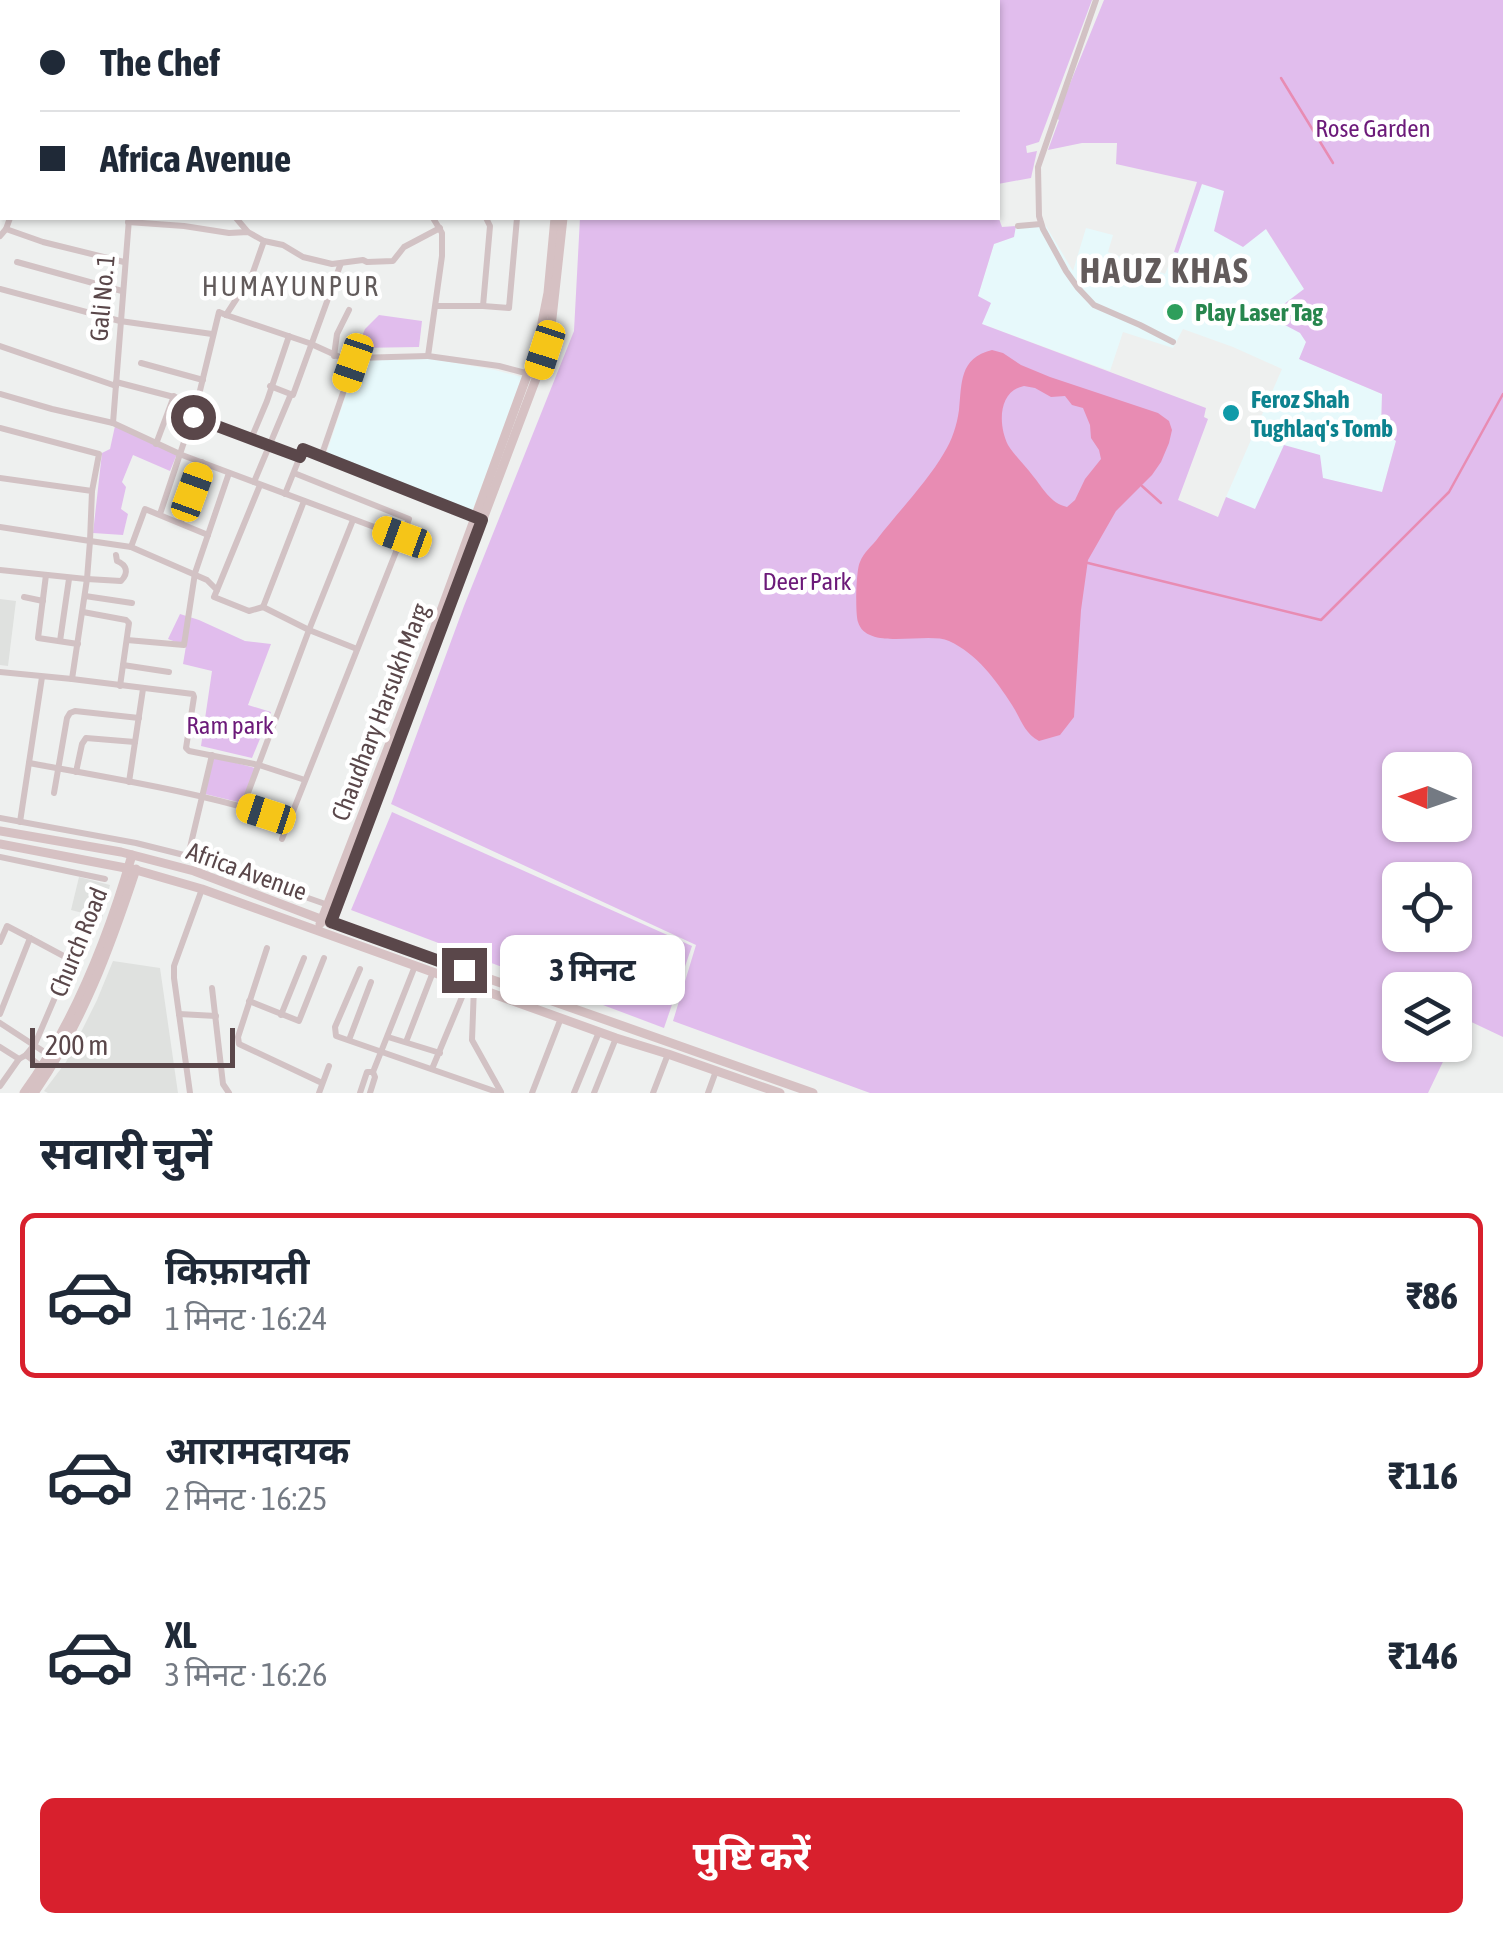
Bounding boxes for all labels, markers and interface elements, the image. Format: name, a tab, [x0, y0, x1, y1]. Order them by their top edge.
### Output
text: The Chef	[100, 41, 220, 84]
park label: Rose Garden	[1315, 114, 1431, 142]
text: Africa Avenue	[100, 137, 291, 180]
district label: HAUZ KHAS	[1080, 250, 1250, 290]
street label: Gali No. 1	[84, 254, 120, 342]
district label: HUMAYUNPUR	[202, 270, 380, 302]
place label: Play Laser Tag	[1195, 298, 1323, 326]
marker: Play Laser Tag	[1164, 301, 1186, 323]
car	[521, 317, 569, 383]
car	[329, 330, 377, 396]
place label: Feroz Shah Tughlaq's Tomb	[1251, 385, 1393, 442]
route start	[171, 395, 216, 440]
marker: Feroz Shah Tughlaq's Tomb	[1220, 402, 1242, 424]
car	[168, 459, 216, 525]
car	[369, 513, 435, 561]
park label: Deer Park	[762, 567, 852, 595]
street label: Chaudhary Harsukh Marg	[326, 599, 434, 825]
park label: Ram park	[186, 711, 274, 739]
north arrow	[1382, 752, 1472, 842]
map controls	[1382, 752, 1472, 1062]
car	[233, 790, 299, 838]
street label: Africa Avenue	[183, 836, 311, 906]
button: locate	[1382, 862, 1472, 952]
street label: Church Road	[43, 883, 113, 1001]
callout: 3 मिनट	[499, 935, 684, 1005]
route end	[442, 948, 487, 993]
text: 3 मिनट	[549, 951, 636, 988]
button: layers	[1382, 972, 1472, 1062]
scale bar	[30, 1023, 235, 1068]
text: 200 m	[45, 1029, 108, 1061]
text: सवारी चुनें	[40, 1127, 212, 1179]
text: किफ़ायती	[165, 1249, 309, 1292]
icon: car	[45, 1251, 135, 1341]
text: ₹86	[1406, 1274, 1458, 1317]
text: 1 मिनट · 16:24	[165, 1300, 327, 1337]
text: आरामदायक	[165, 1429, 349, 1472]
icon: car	[45, 1431, 135, 1521]
text: ₹116	[1388, 1454, 1458, 1497]
text: 2 मिनट · 16:25	[165, 1480, 327, 1517]
icon: car	[45, 1611, 135, 1701]
text: XL	[165, 1613, 197, 1656]
text: ₹146	[1388, 1634, 1458, 1677]
text: 3 मिनट · 16:26	[165, 1656, 327, 1693]
button: पुष्टि करें	[40, 1798, 1463, 1913]

